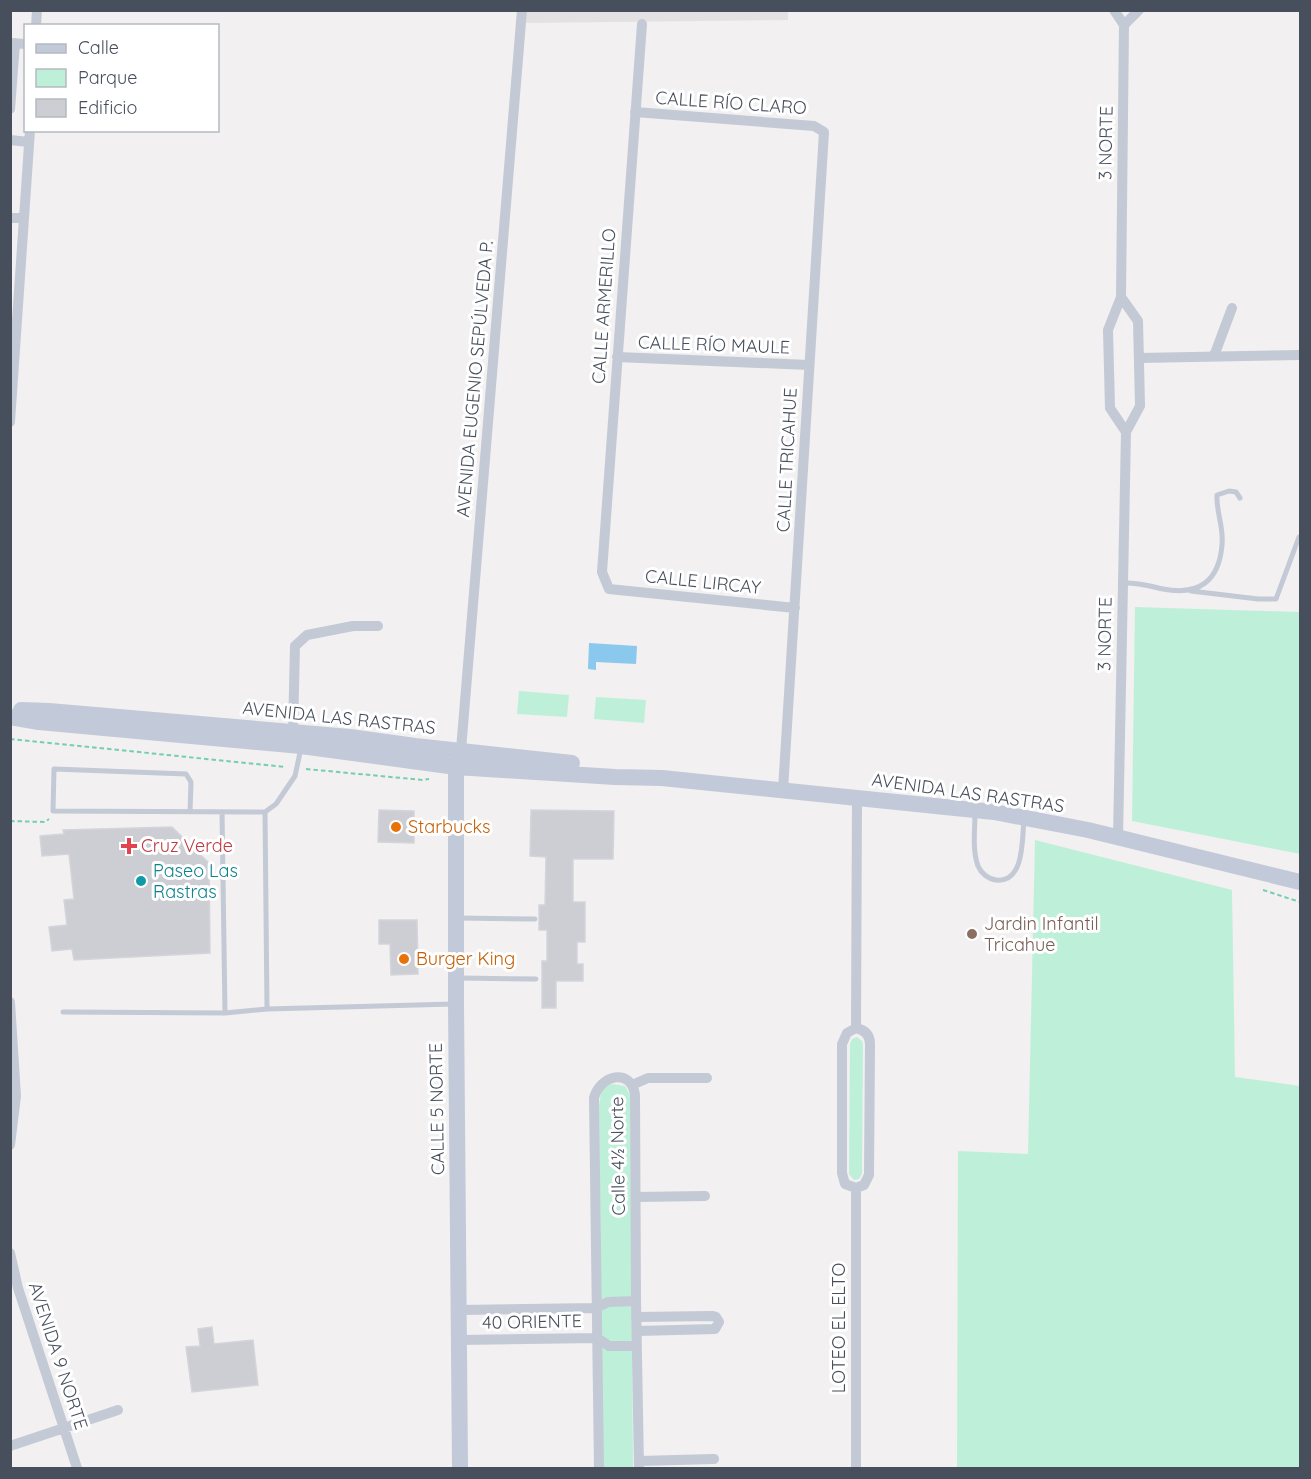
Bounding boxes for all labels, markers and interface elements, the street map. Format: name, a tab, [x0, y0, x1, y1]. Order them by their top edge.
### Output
legend	[24, 24, 219, 132]
text: Calle	[78, 36, 119, 59]
text: Parque	[78, 66, 137, 89]
street label: CALLE RÍO CLARO	[655, 86, 807, 119]
text: Edificio	[78, 96, 137, 119]
street label: 3 NORTE	[1093, 106, 1118, 180]
street label: CALLE ARMERILLO	[587, 227, 620, 384]
street label: AVENIDA EUGENIO SEPÚLVEDA P.	[451, 240, 498, 518]
street label: CALLE RÍO MAULE	[638, 330, 790, 359]
street label: CALLE TRICAHUE	[771, 387, 802, 533]
street label: CALLE LIRCAY	[644, 564, 762, 599]
street label: 3 NORTE	[1092, 597, 1117, 671]
street label: AVENIDA LAS RASTRAS	[241, 696, 437, 739]
street label: AVENIDA LAS RASTRAS	[870, 768, 1066, 817]
place label: Starbucks	[408, 815, 491, 838]
marker: Starbucks	[389, 820, 403, 834]
place label: Cruz Verde	[141, 834, 233, 857]
marker: Cruz Verde	[122, 839, 136, 853]
place label: Paseo Las Rastras	[153, 859, 238, 903]
marker: Paseo Las Rastras	[134, 874, 148, 888]
place label: Jardin Infantil Tricahue	[984, 912, 1099, 956]
marker: Jardin Infantil Tricahue	[965, 927, 979, 941]
place label: Burger King	[416, 947, 515, 970]
marker: Burger King	[397, 952, 411, 966]
street label: CALLE 5 NORTE	[424, 1043, 449, 1175]
street label: Calle 4½ Norte	[605, 1096, 630, 1216]
street label: LOTEO EL ELTO	[827, 1263, 850, 1393]
street label: AVENIDA 9 NORTE	[24, 1279, 93, 1433]
street label: 40 ORIENTE	[482, 1309, 582, 1334]

